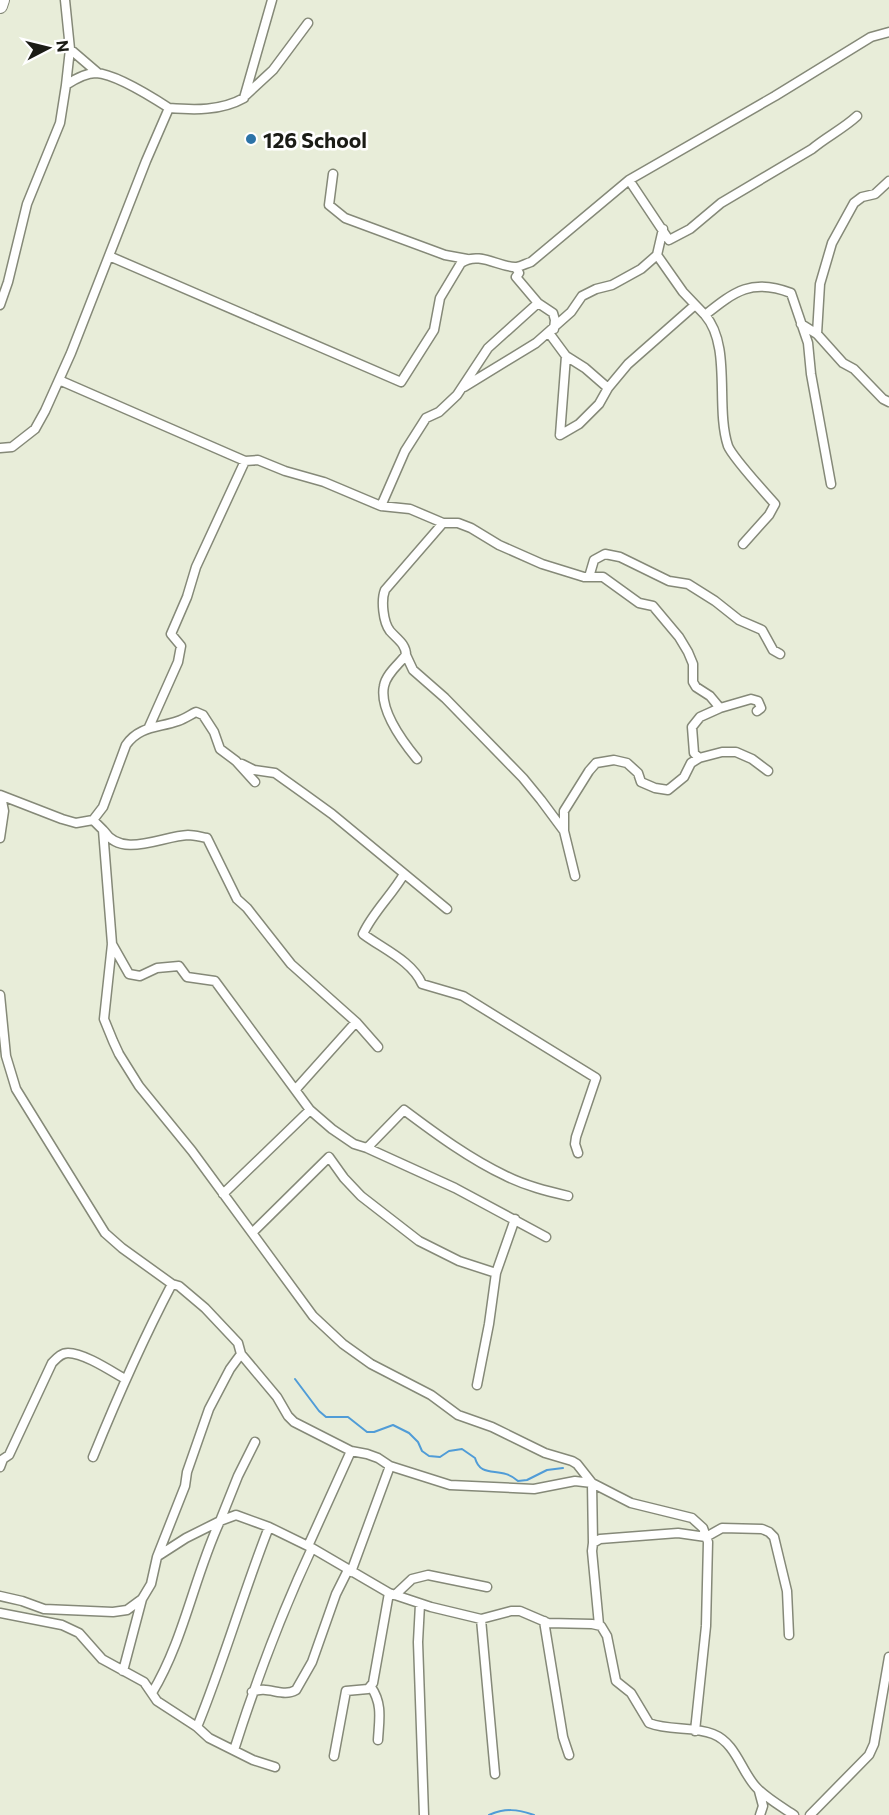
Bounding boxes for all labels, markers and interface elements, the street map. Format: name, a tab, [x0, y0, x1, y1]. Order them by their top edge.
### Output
north arrow	[18, 18, 78, 78]
text: N	[53, 39, 74, 53]
place label: 126 School	[263, 127, 367, 152]
marker: 126 School	[244, 132, 258, 146]

